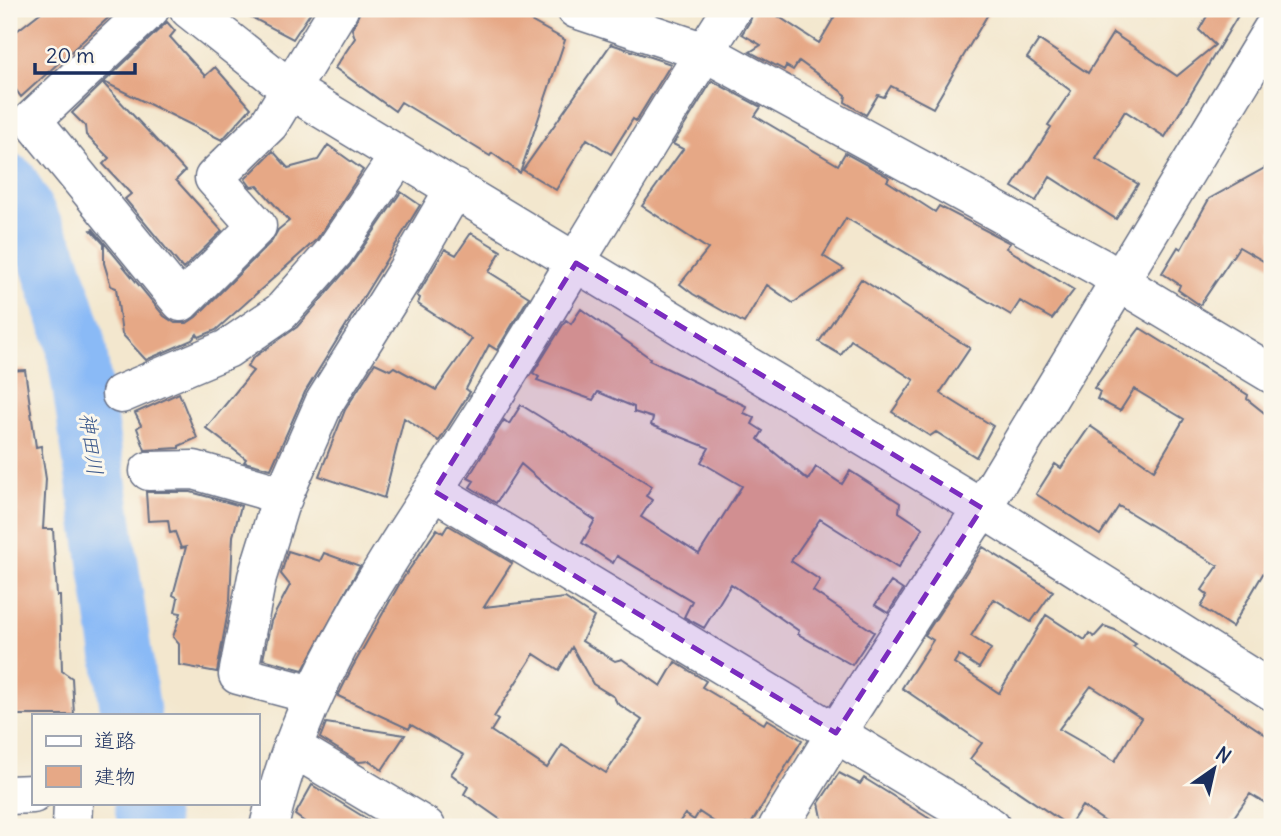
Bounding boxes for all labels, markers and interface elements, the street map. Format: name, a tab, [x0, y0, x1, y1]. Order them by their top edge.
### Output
scale bar	[35, 32, 135, 76]
text: 20 m	[46, 42, 95, 69]
water label: 神田川	[74, 411, 109, 477]
legend	[32, 714, 259, 804]
text: 道路	[94, 727, 136, 754]
north arrow	[1180, 734, 1250, 804]
text: N	[1211, 741, 1236, 769]
text: 建物	[94, 763, 136, 790]

